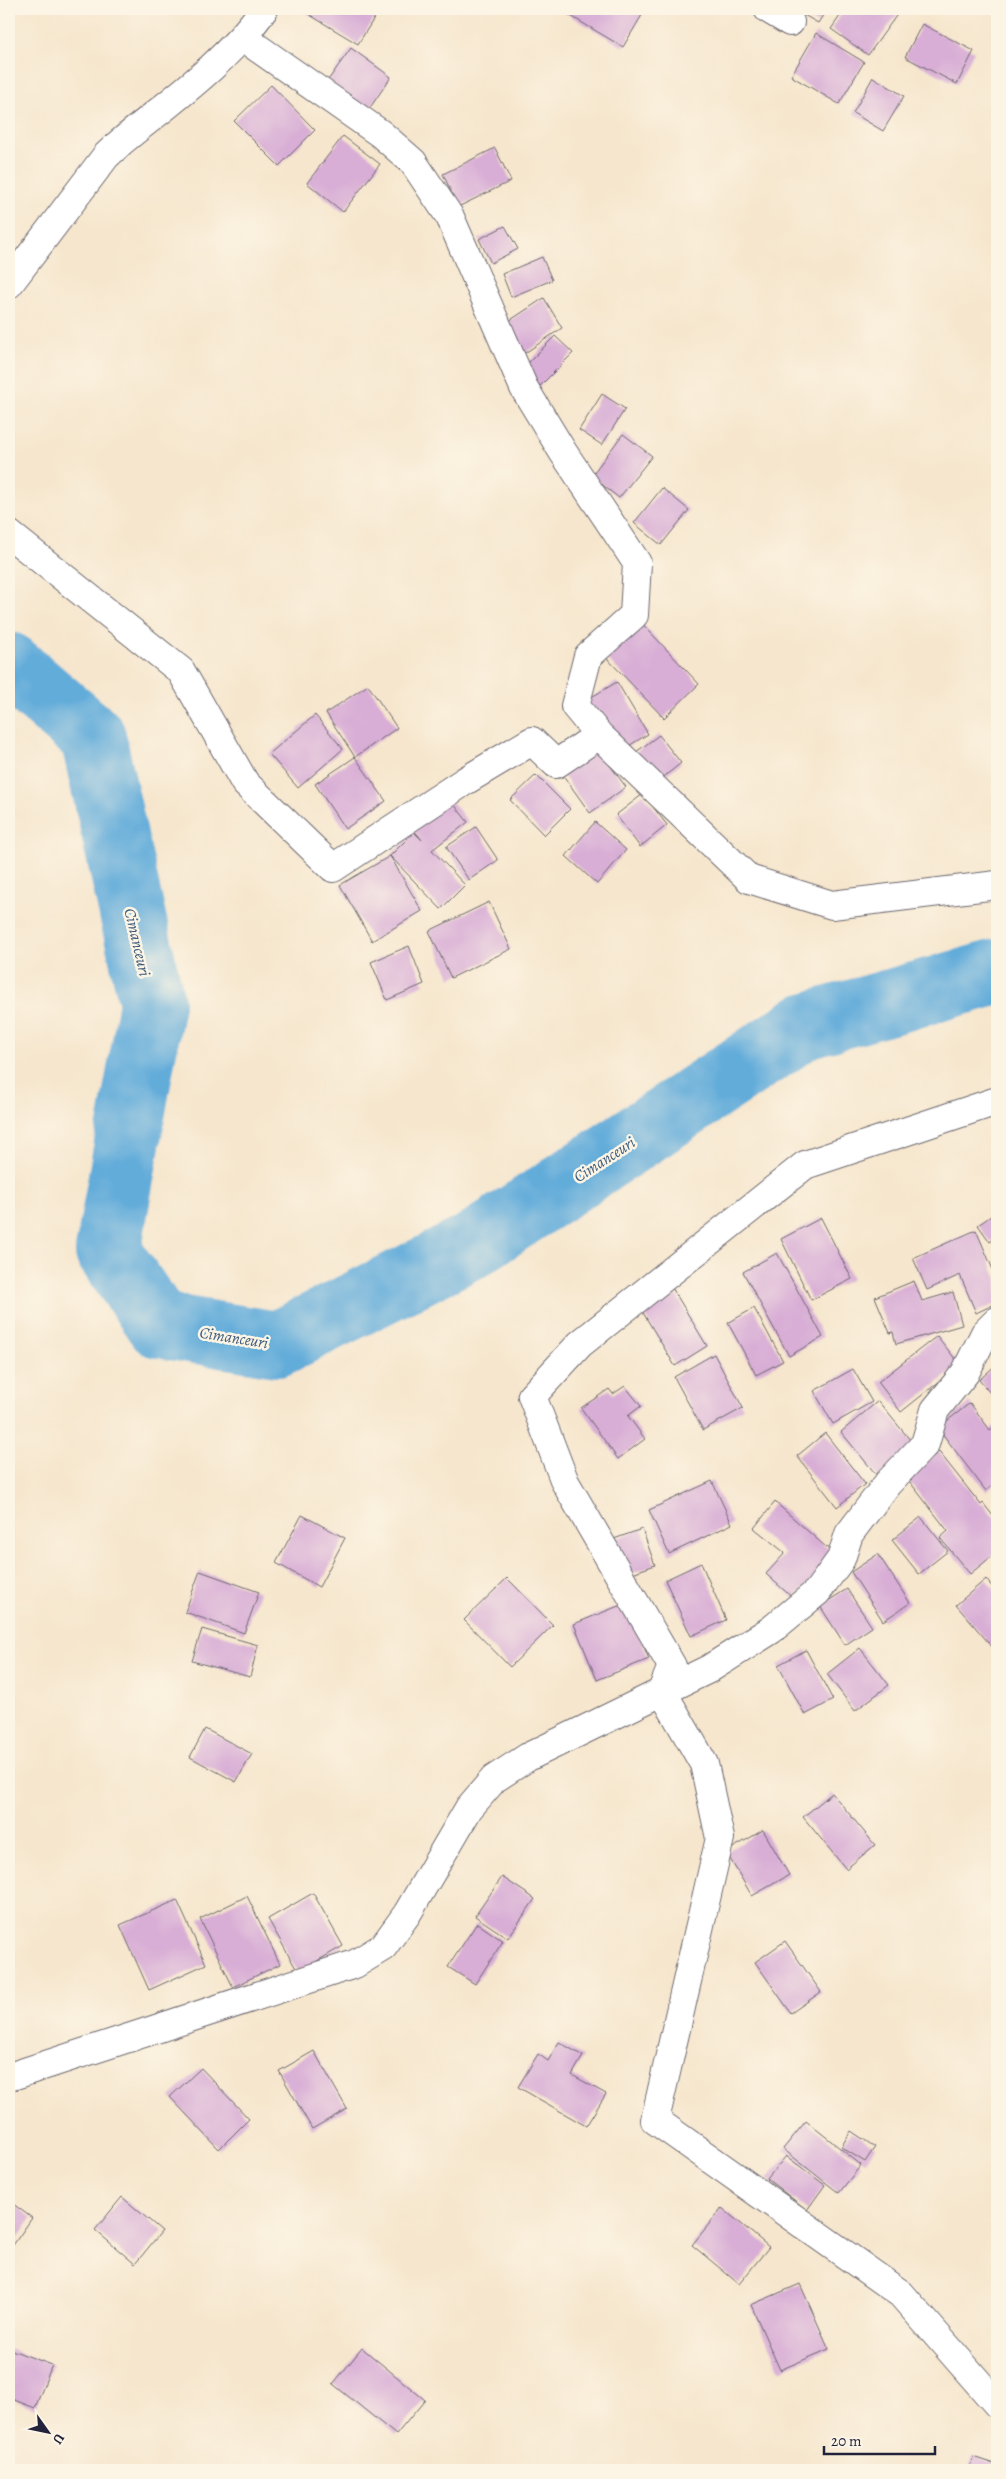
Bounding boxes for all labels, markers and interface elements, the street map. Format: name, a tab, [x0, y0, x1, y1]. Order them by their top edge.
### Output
water label: Cimanceuri	[119, 906, 156, 978]
water label: Cimanceuri	[570, 1132, 640, 1188]
water label: Cimanceuri	[198, 1322, 270, 1354]
north arrow	[22, 2406, 72, 2456]
scale bar	[824, 2424, 935, 2456]
text: U	[48, 2430, 69, 2448]
text: 20 m	[831, 2431, 862, 2451]

